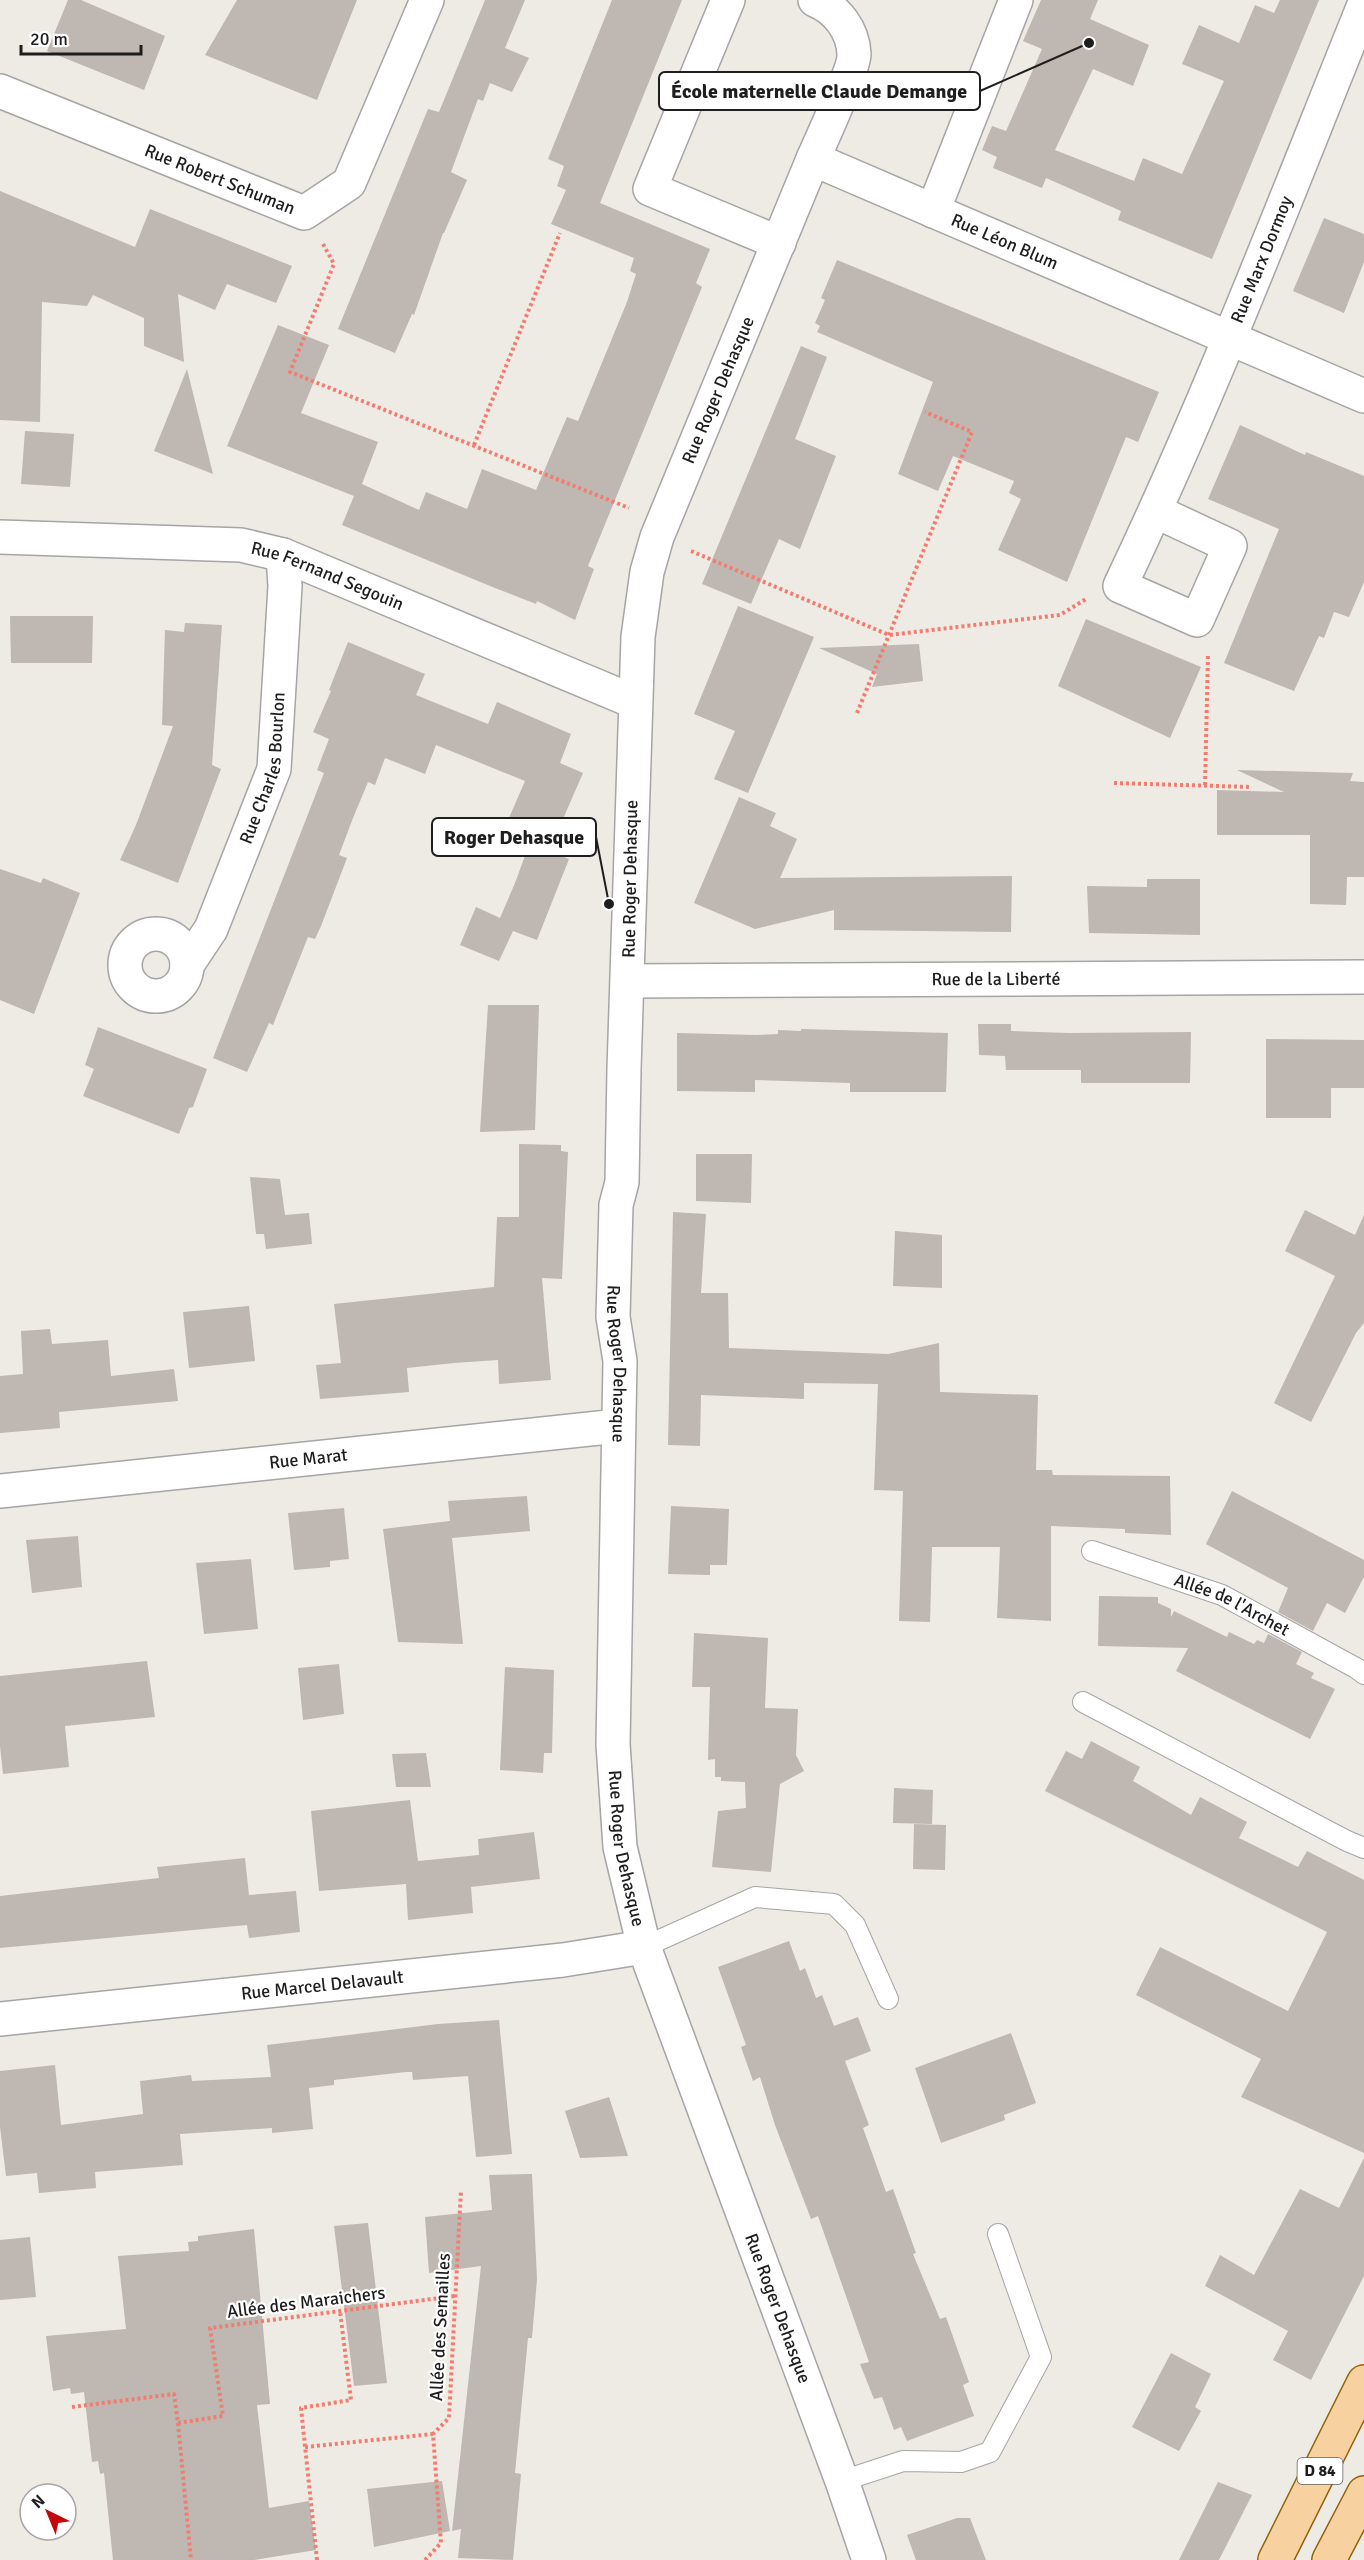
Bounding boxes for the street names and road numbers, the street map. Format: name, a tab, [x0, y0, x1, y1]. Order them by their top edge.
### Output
street label: Rue Robert Schuman	[141, 139, 299, 219]
street label: Rue Marx Dormoy	[1226, 192, 1298, 326]
street label: Rue Léon Blum	[948, 209, 1062, 274]
street label: Rue Roger Dehasque	[677, 313, 759, 467]
street label: Rue Fernand Segouin	[249, 537, 407, 615]
street label: Rue Charles Bourlon	[235, 691, 290, 847]
street label: Rue Roger Dehasque	[618, 800, 642, 958]
street label: Rue de la Liberté	[932, 968, 1060, 990]
street label: Rue Roger Dehasque	[602, 1285, 631, 1443]
street label: Rue Marat	[268, 1444, 349, 1474]
street label: Allée de l'Archet	[1171, 1569, 1293, 1641]
street label: Rue Roger Dehasque	[604, 1769, 650, 1929]
street label: Rue Marcel Delavault	[240, 1966, 405, 2005]
street label: Rue Roger Dehasque	[740, 2230, 816, 2386]
street label: Allée des Semailles	[425, 2252, 455, 2401]
street label: Allée des Maraichers	[226, 2281, 387, 2323]
road number: D 84	[1298, 2458, 1342, 2484]

